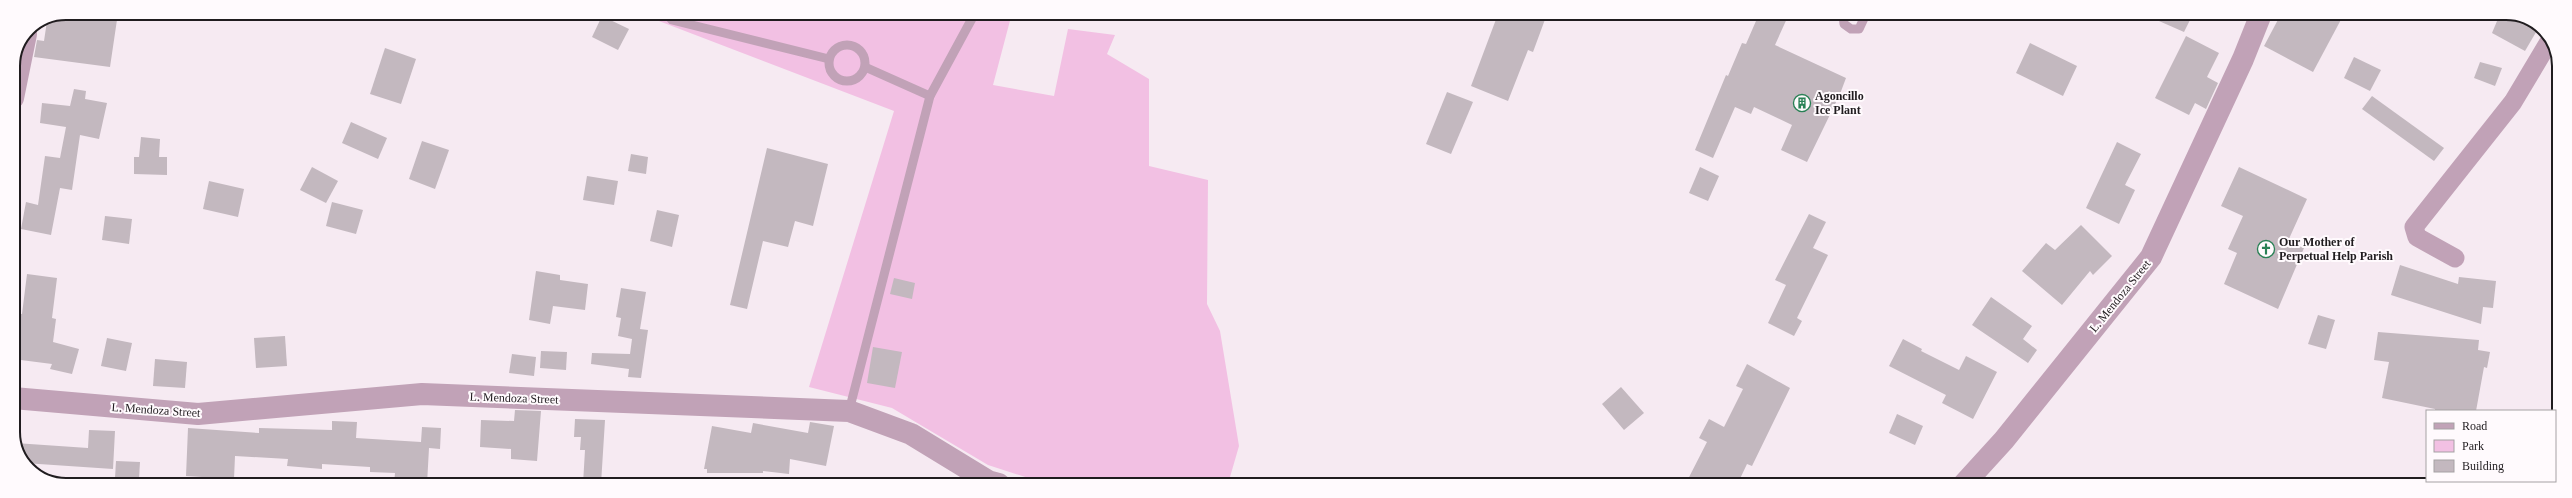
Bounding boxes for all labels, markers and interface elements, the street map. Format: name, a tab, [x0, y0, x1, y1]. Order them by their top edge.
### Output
place label: Agoncillo Ice Plant	[1815, 89, 1864, 117]
building icon: Agoncillo Ice Plant	[1792, 93, 1812, 113]
place label: Our Mother of Perpetual Help Parish	[2279, 235, 2393, 263]
church icon: Our Mother of Perpetual Help Parish	[2256, 239, 2276, 259]
street label: L. Mendoza Street	[2087, 257, 2154, 335]
street label: L. Mendoza Street	[469, 389, 559, 407]
street label: L. Mendoza Street	[111, 400, 202, 420]
legend	[2426, 410, 2556, 482]
text: Road	[2462, 419, 2487, 433]
text: Park	[2462, 439, 2484, 453]
text: Building	[2462, 459, 2504, 473]

